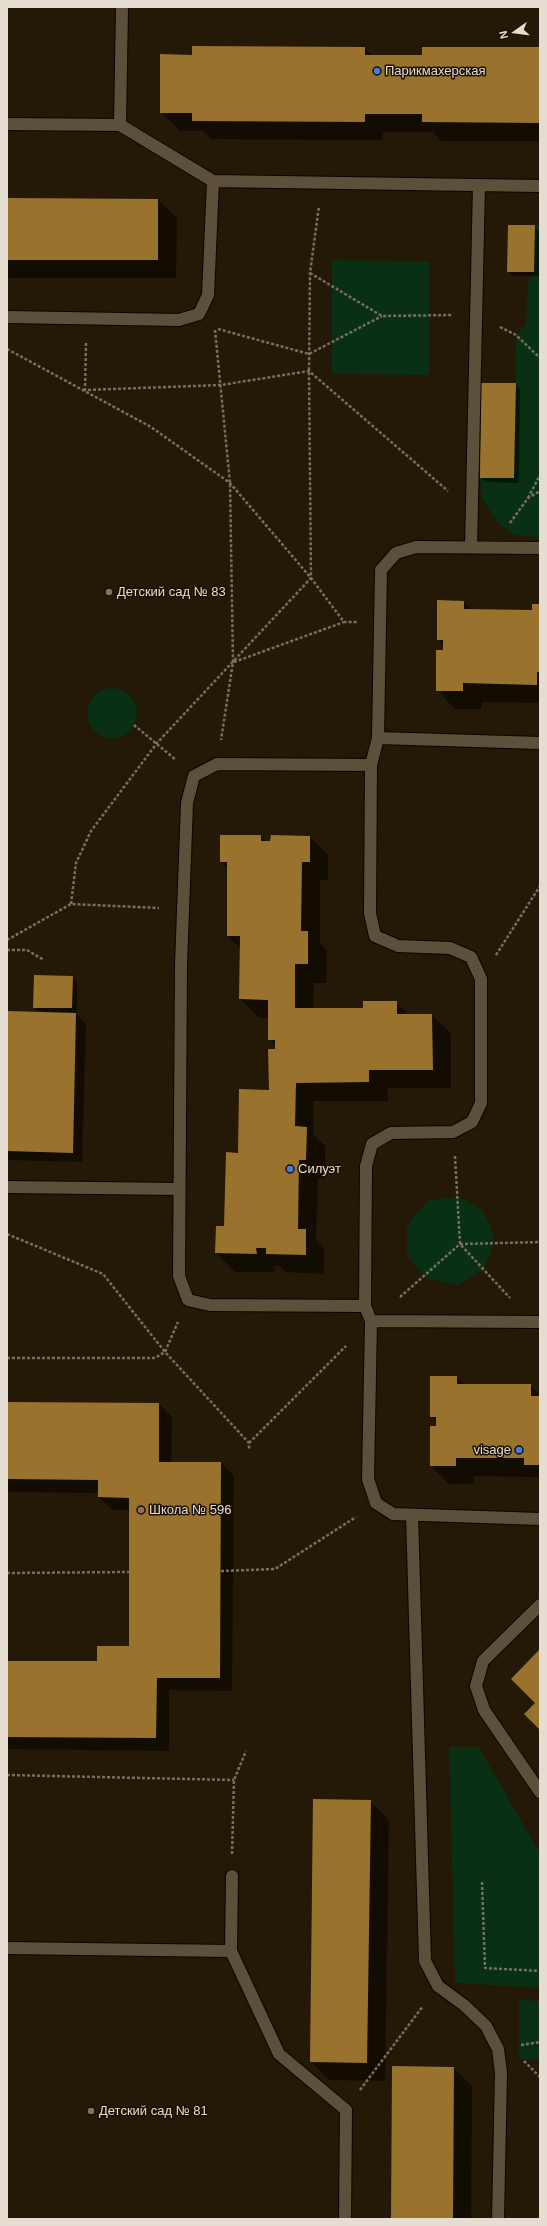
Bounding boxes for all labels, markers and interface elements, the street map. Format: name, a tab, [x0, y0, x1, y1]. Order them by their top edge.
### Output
north arrow	[495, 12, 535, 52]
text: N	[497, 30, 510, 40]
place label: Парикмахерская	[385, 63, 485, 79]
marker: Парикмахерская	[372, 66, 382, 76]
place label: Детский сад № 83	[117, 584, 226, 600]
marker: Детский сад № 83	[104, 587, 114, 597]
place label: Силуэт	[298, 1161, 341, 1177]
marker: Силуэт	[285, 1164, 295, 1174]
place label: visage	[473, 1442, 511, 1458]
marker: visage	[514, 1445, 524, 1455]
place label: Школа № 596	[149, 1502, 231, 1518]
marker: Школа № 596	[136, 1505, 146, 1515]
place label: Детский сад № 81	[99, 2103, 208, 2119]
marker: Детский сад № 81	[86, 2106, 96, 2116]

